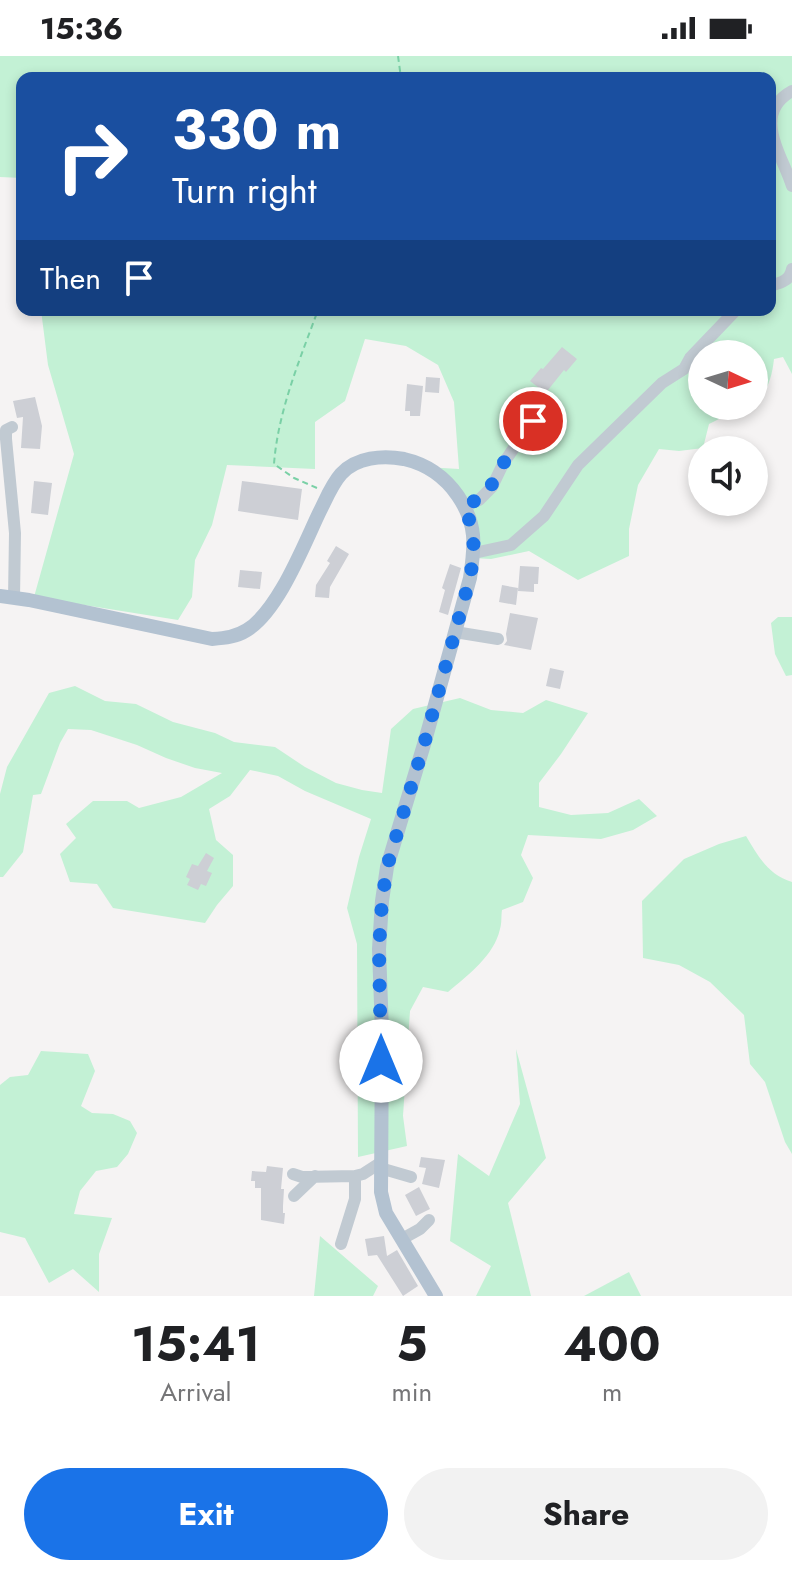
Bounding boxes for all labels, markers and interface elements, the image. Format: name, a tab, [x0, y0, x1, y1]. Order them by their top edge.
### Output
text: 15:36	[40, 7, 123, 50]
text: 330 m	[172, 89, 341, 170]
icon: right	[40, 104, 144, 208]
text: Turn right	[172, 164, 317, 216]
icon: arrive	[117, 256, 161, 300]
text: Then	[40, 257, 101, 300]
north arrow	[688, 340, 768, 420]
map controls	[688, 340, 768, 516]
pin	[499, 387, 567, 455]
icon: arrive	[511, 399, 555, 443]
button: sound	[688, 436, 768, 516]
position arrow	[339, 1019, 423, 1103]
text: 15:41	[131, 1310, 260, 1379]
text: 5	[396, 1310, 427, 1379]
text: 400	[564, 1310, 661, 1379]
text: Arrival	[160, 1373, 232, 1411]
text: min	[392, 1373, 432, 1411]
text: m	[602, 1373, 622, 1411]
button: Exit	[24, 1468, 388, 1560]
button: Share	[404, 1468, 768, 1560]

